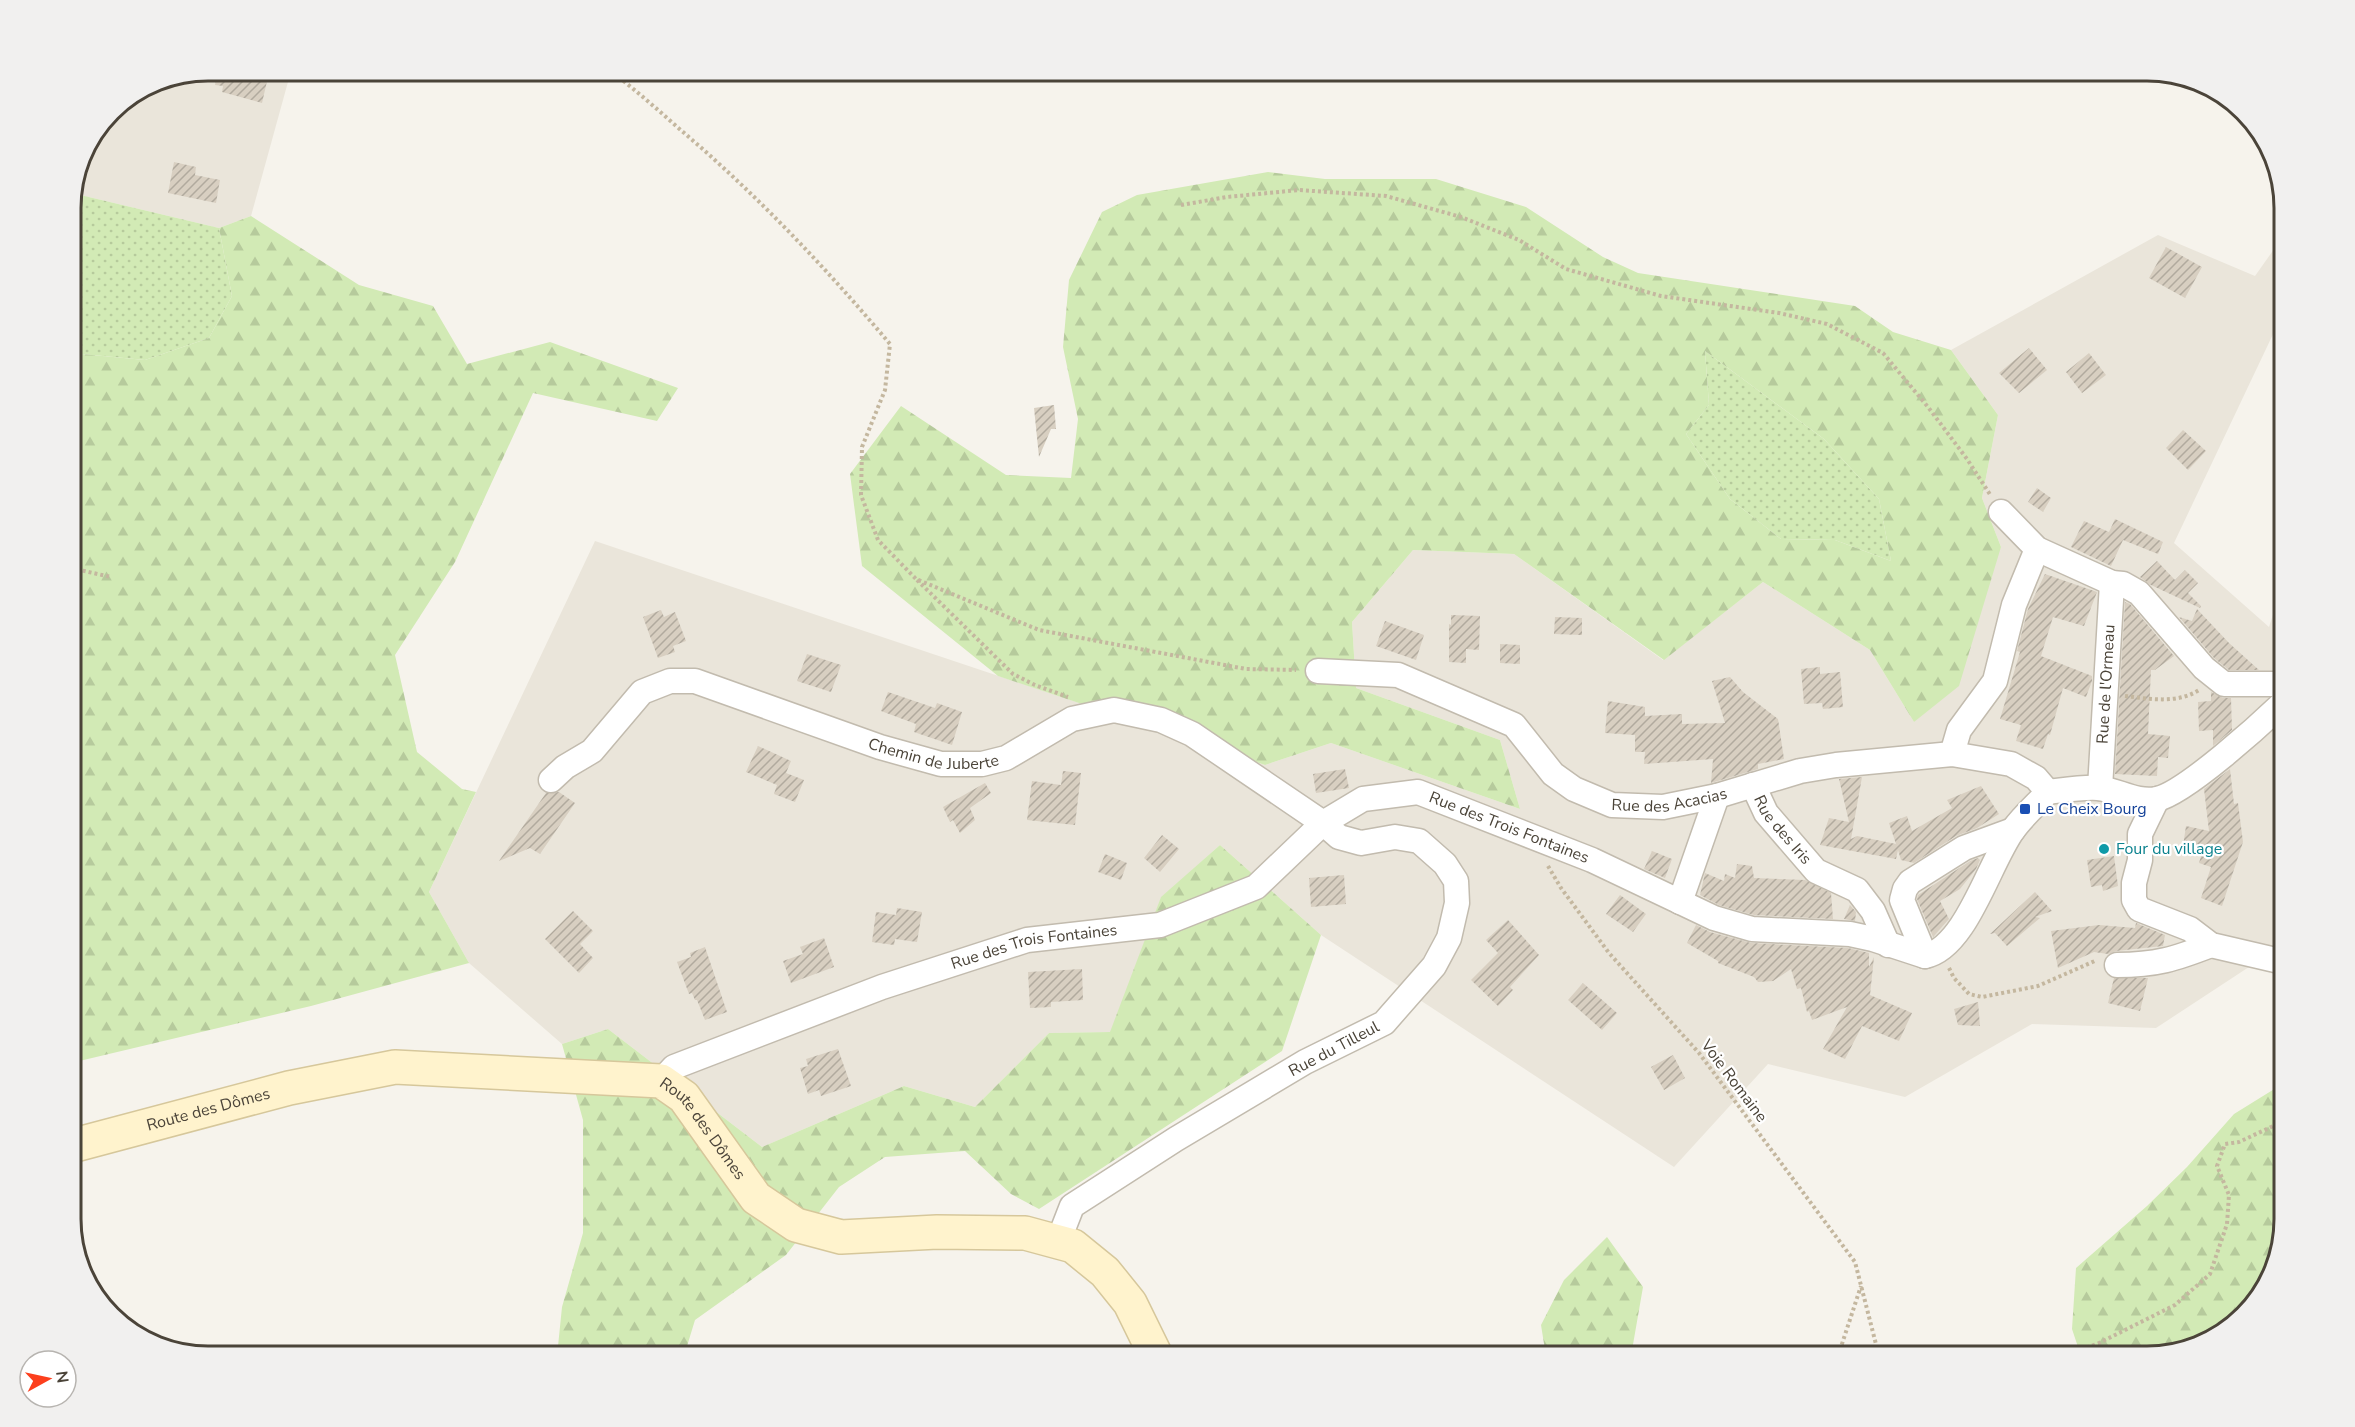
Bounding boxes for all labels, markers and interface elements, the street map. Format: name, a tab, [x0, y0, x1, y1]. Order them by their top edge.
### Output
street label: Rue de l'Ormeau	[2092, 624, 2121, 745]
street label: Chemin de Juberte	[865, 733, 1001, 775]
street label: Rue des Acacias	[1611, 783, 1730, 818]
street label: Rue des Trois Fontaines	[1426, 786, 1592, 869]
street label: Rue des Iris	[1748, 792, 1817, 869]
place label: Le Cheix Bourg	[2037, 798, 2147, 820]
marker: Le Cheix Bourg	[2018, 802, 2032, 816]
place label: Four du village	[2116, 838, 2222, 860]
marker: Four du village	[2097, 842, 2111, 856]
street label: Rue des Trois Fontaines	[948, 919, 1118, 975]
street label: Rue du Tilleul	[1285, 1016, 1383, 1082]
street label: Voie Romaine	[1695, 1034, 1772, 1127]
street label: Route des Dômes	[655, 1072, 751, 1184]
street label: Route des Dômes	[144, 1083, 272, 1136]
north arrow	[18, 1349, 78, 1409]
text: N	[50, 1370, 74, 1385]

